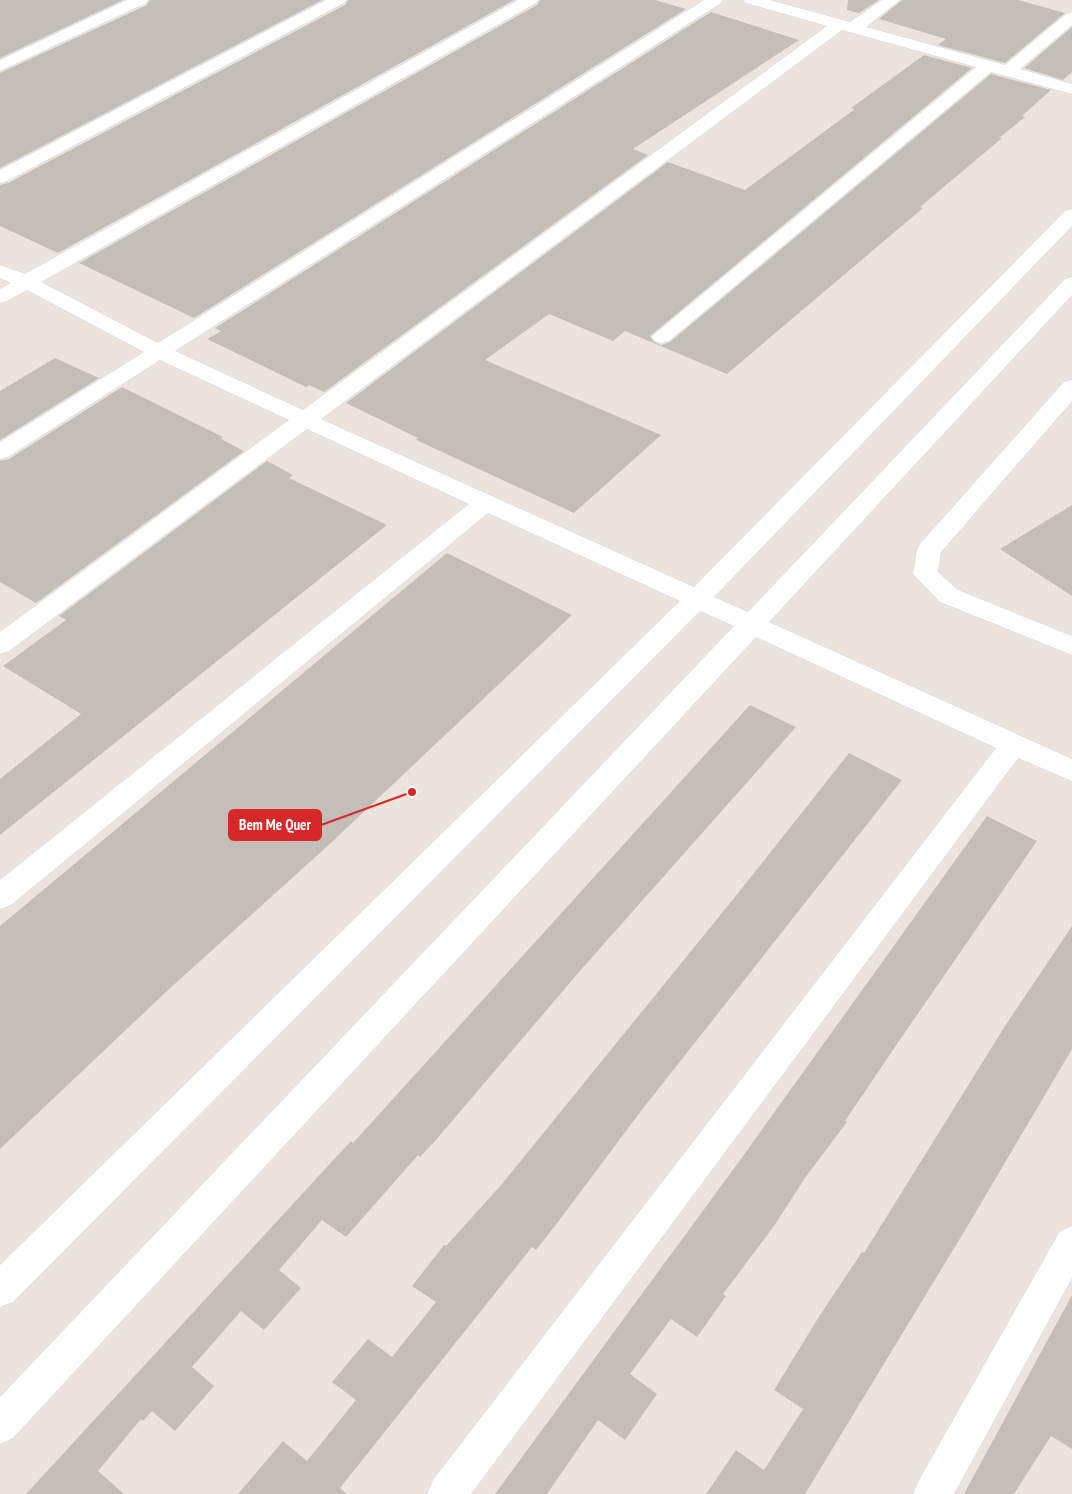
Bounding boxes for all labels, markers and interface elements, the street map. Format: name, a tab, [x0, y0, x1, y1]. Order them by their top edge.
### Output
callout: Bem Me Quer	[229, 810, 321, 840]
text: Bem Me Quer	[239, 815, 312, 834]

